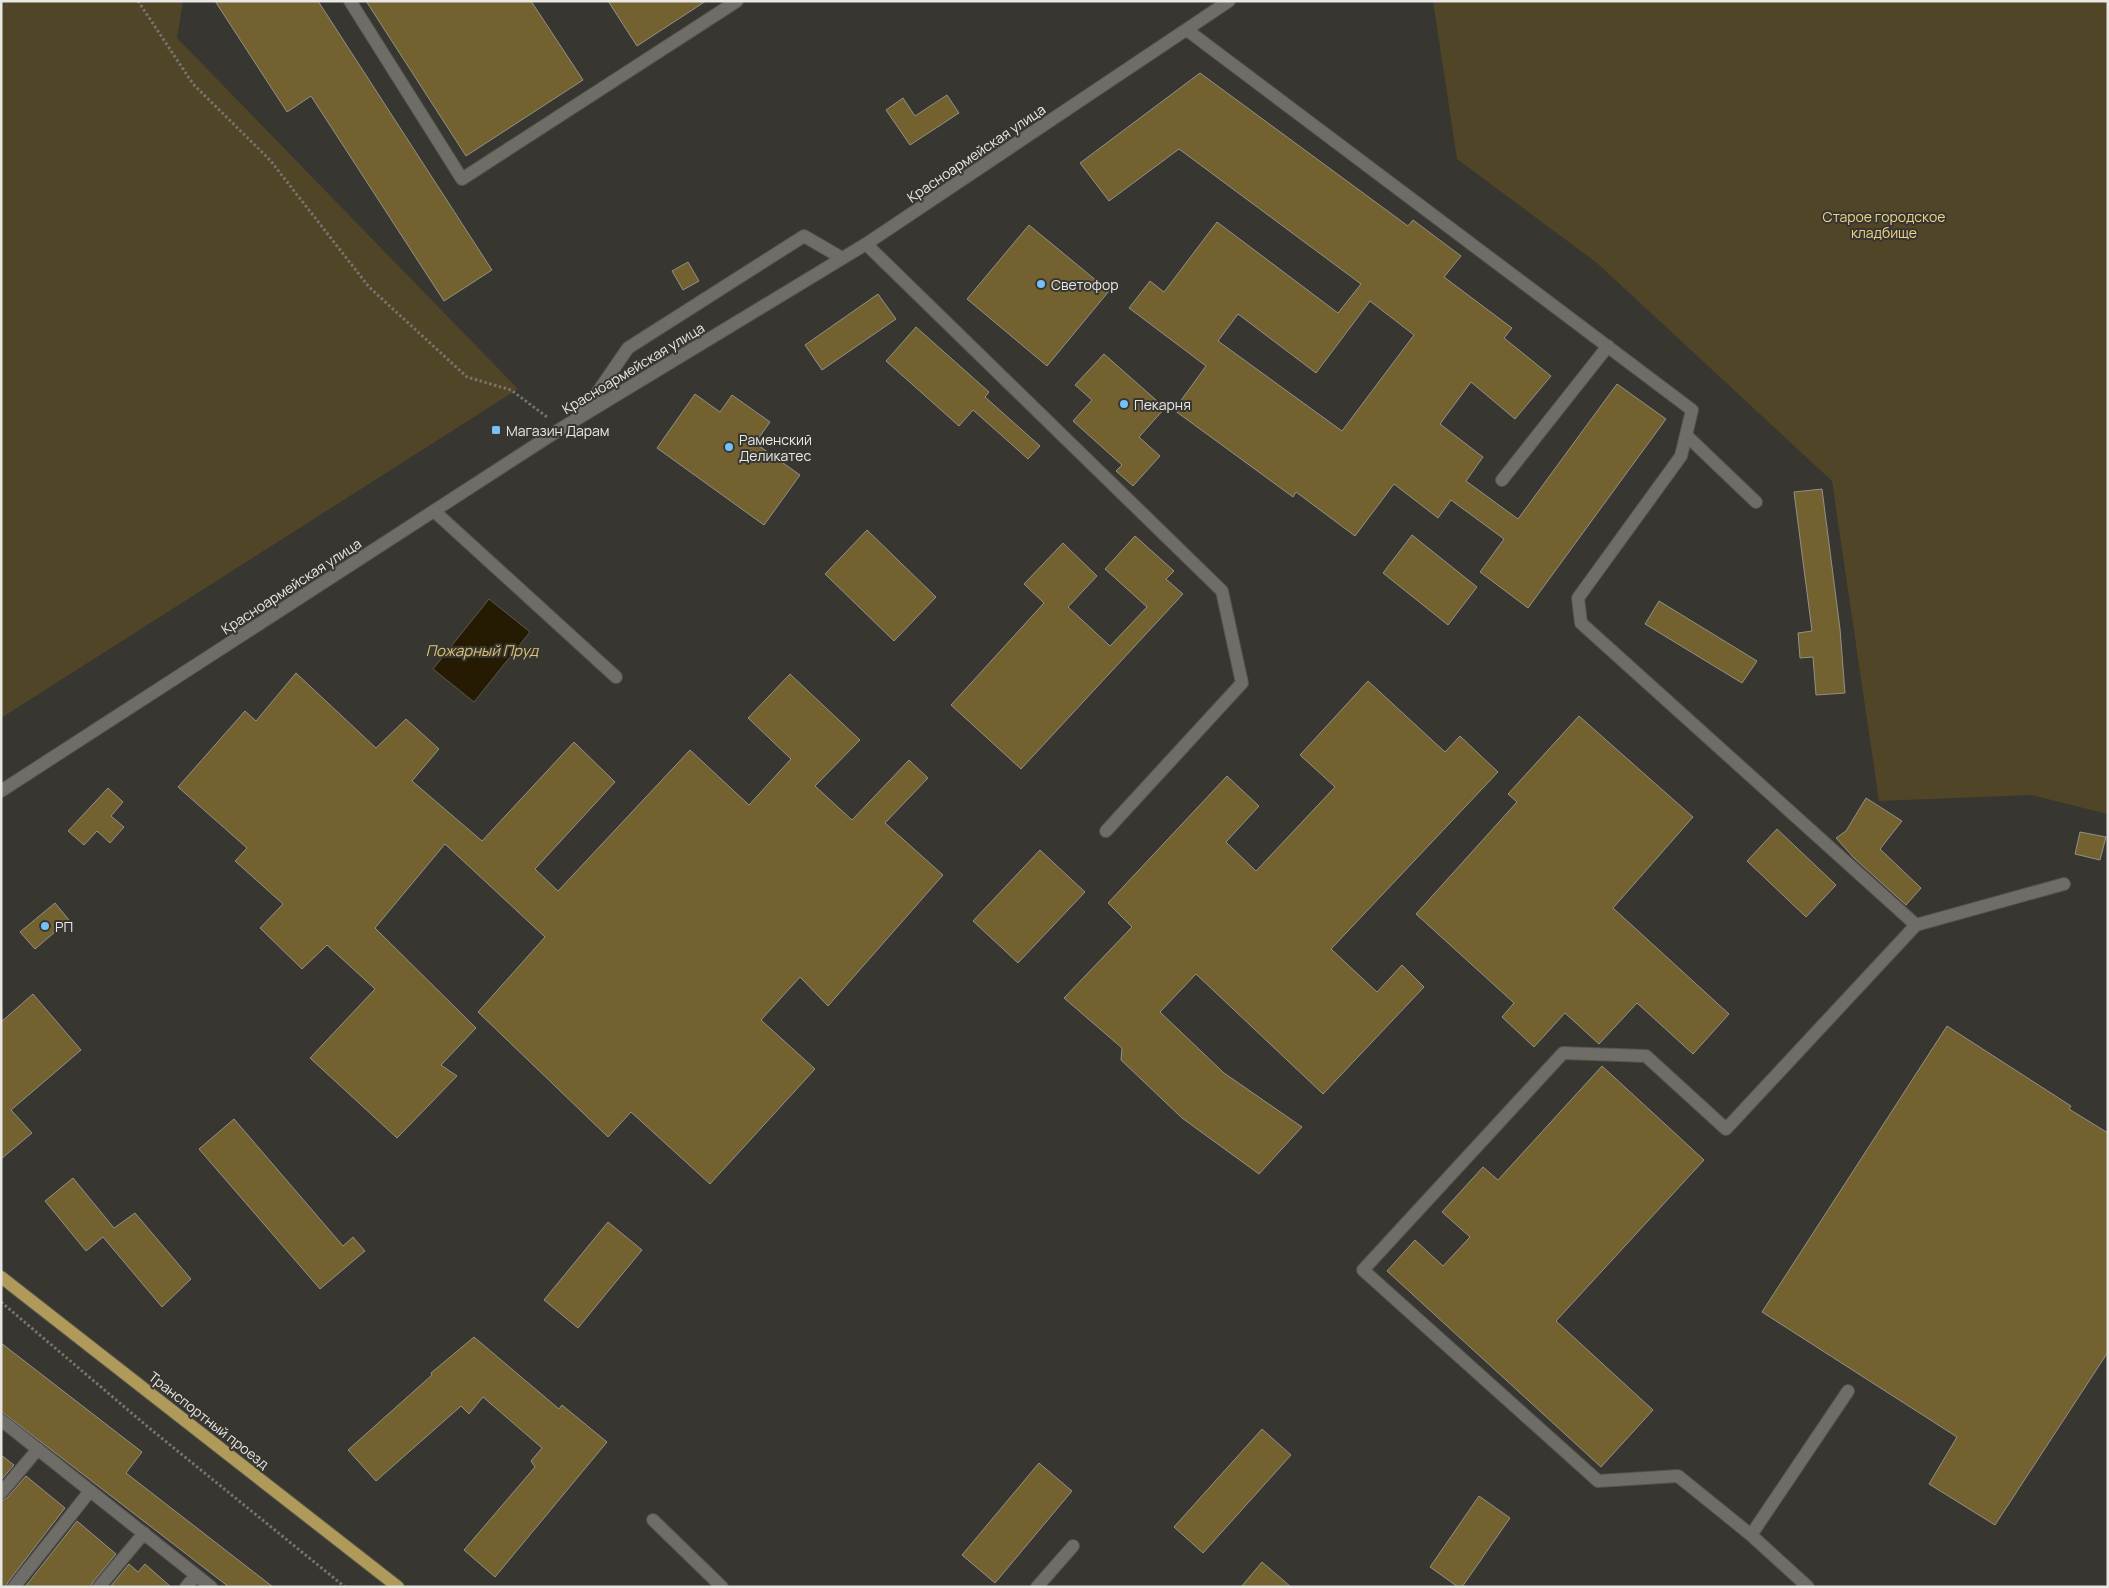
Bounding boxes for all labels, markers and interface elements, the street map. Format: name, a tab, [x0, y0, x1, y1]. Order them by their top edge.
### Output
street label: Красноармейская улица	[903, 100, 1049, 206]
park label: Старое городское кладбище	[1823, 207, 1945, 242]
place label: Светофор	[1051, 275, 1118, 294]
marker: Светофор	[1035, 278, 1047, 290]
street label: Красноармейская улица	[558, 318, 708, 418]
place label: Пекарня	[1134, 395, 1191, 414]
marker: Пекарня	[1118, 398, 1130, 410]
place label: Магазин Дарам	[506, 421, 610, 440]
marker: Магазин Дарам	[490, 424, 502, 436]
place label: Раменский Деликатес	[739, 430, 812, 465]
marker: Раменский Деликатес	[723, 441, 735, 453]
street label: Красноармейская улица	[217, 534, 365, 638]
water label: Пожарный Пруд	[426, 640, 539, 661]
place label: РП	[55, 917, 73, 936]
marker: РП	[39, 920, 51, 932]
street label: Транспортный проезд	[145, 1367, 273, 1473]

